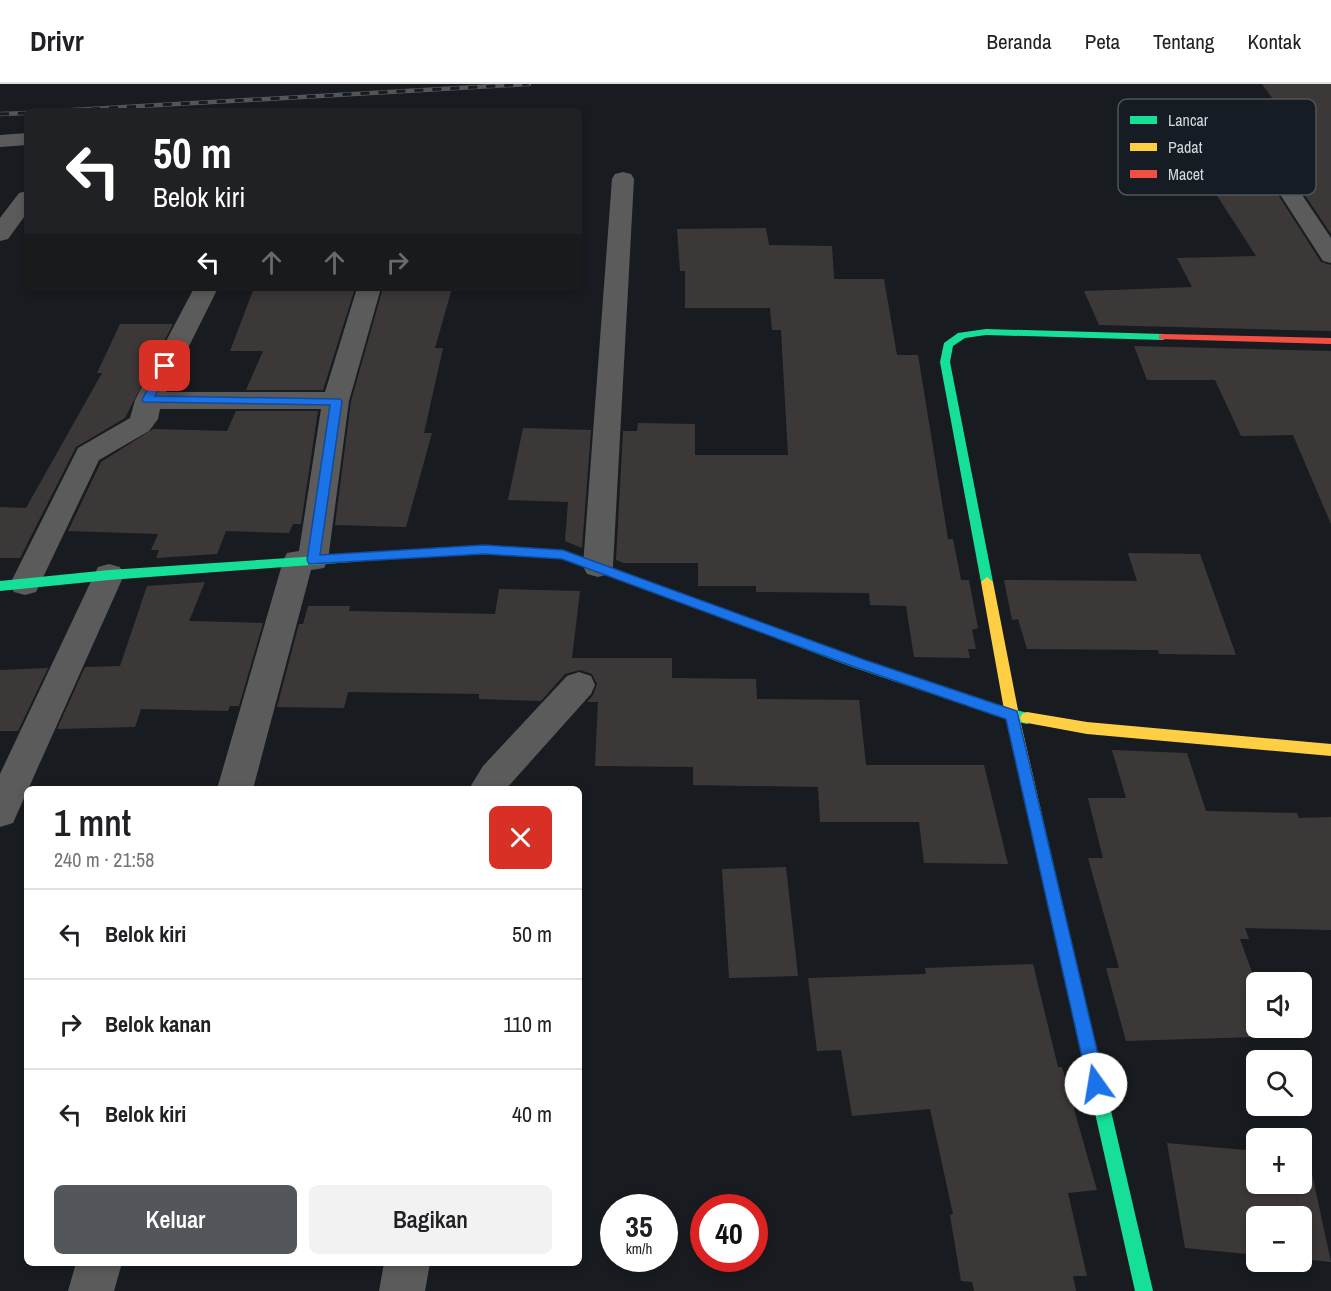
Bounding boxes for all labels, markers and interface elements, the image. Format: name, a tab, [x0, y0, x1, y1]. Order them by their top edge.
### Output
text: Drivr	[30, 22, 84, 60]
text: Beranda	[987, 27, 1052, 56]
text: Peta	[1085, 27, 1120, 56]
text: Tentang	[1153, 27, 1214, 56]
text: Kontak	[1247, 27, 1301, 56]
legend	[1118, 99, 1316, 195]
text: Lancar	[1168, 109, 1209, 131]
text: 50 m	[153, 125, 232, 181]
icon: left	[54, 132, 132, 210]
text: Padat	[1168, 136, 1203, 158]
text: Macet	[1168, 163, 1204, 185]
text: Belok kiri	[153, 179, 245, 215]
icon: left	[192, 246, 225, 279]
icon: ahead	[255, 246, 288, 279]
icon: ahead	[318, 246, 351, 279]
icon: right	[381, 246, 414, 279]
pin	[139, 340, 190, 391]
icon: arrive	[148, 349, 181, 382]
text: 1 mnt	[54, 799, 131, 847]
button: close	[489, 806, 552, 869]
text: 240 m · 21:58	[54, 846, 154, 873]
icon: left	[54, 918, 87, 951]
text: Belok kiri	[105, 919, 186, 949]
text: 50 m	[512, 919, 552, 949]
map controls	[1246, 972, 1312, 1272]
button: sound	[1246, 972, 1312, 1038]
icon: right	[54, 1008, 87, 1041]
text: Belok kanan	[105, 1009, 211, 1039]
text: 110 m	[503, 1009, 552, 1039]
button: search	[1246, 1050, 1312, 1116]
position arrow	[1064, 1052, 1128, 1116]
icon: left	[54, 1098, 87, 1131]
text: Belok kiri	[105, 1099, 186, 1129]
text: 40 m	[512, 1099, 552, 1129]
button: +	[1246, 1128, 1312, 1194]
button: Keluar	[54, 1185, 297, 1254]
button: Bagikan	[309, 1185, 552, 1254]
speed limit sign: 40	[690, 1194, 768, 1272]
text: 35	[625, 1206, 653, 1246]
button: −	[1246, 1206, 1312, 1272]
text: km/h	[626, 1238, 652, 1259]

